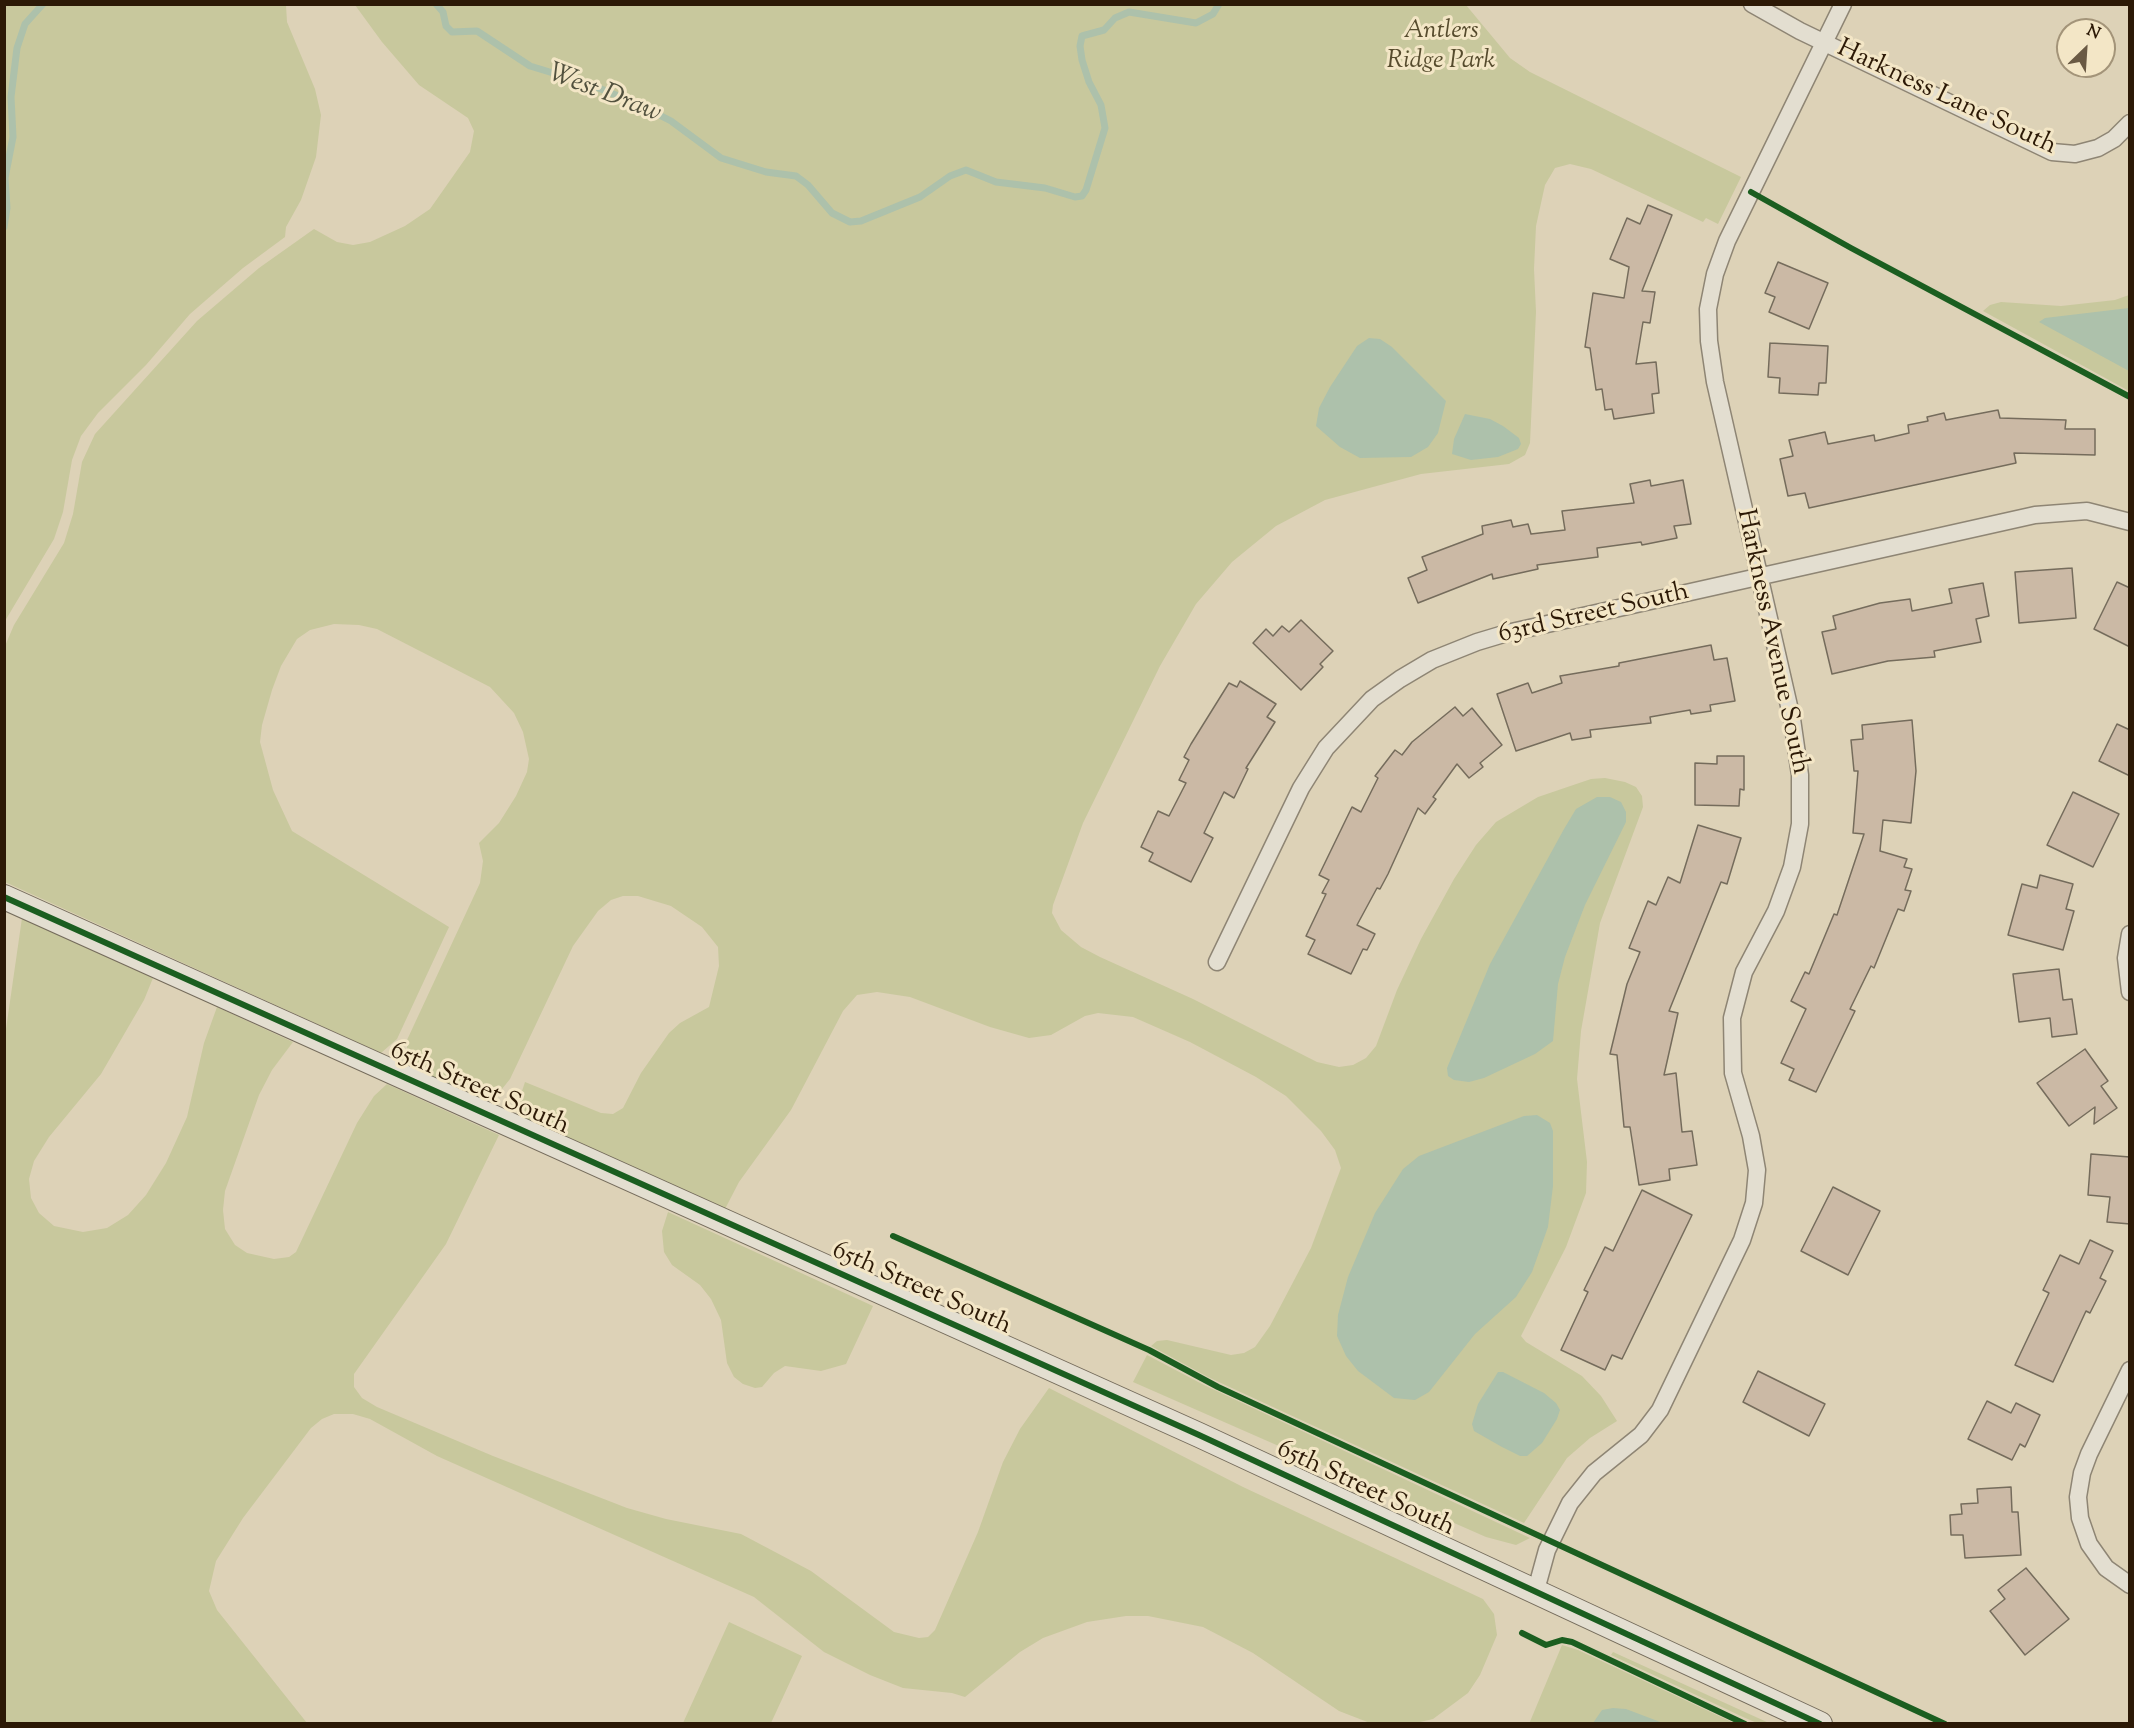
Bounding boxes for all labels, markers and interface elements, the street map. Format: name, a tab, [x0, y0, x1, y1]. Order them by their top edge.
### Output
park label: Antlers Ridge Park	[1387, 17, 1495, 78]
north arrow	[2056, 18, 2116, 78]
text: N	[2082, 20, 2104, 46]
street label: Harkness Lane South	[1831, 34, 2061, 164]
water label: West Draw	[543, 59, 665, 131]
street label: Harkness Avenue South	[1728, 506, 1814, 778]
street label: 63rd Street South	[1496, 578, 1692, 652]
street label: 65th Street South	[384, 1036, 574, 1144]
street label: 65th Street South	[826, 1236, 1016, 1344]
street label: 65th Street South	[1271, 1435, 1459, 1545]

